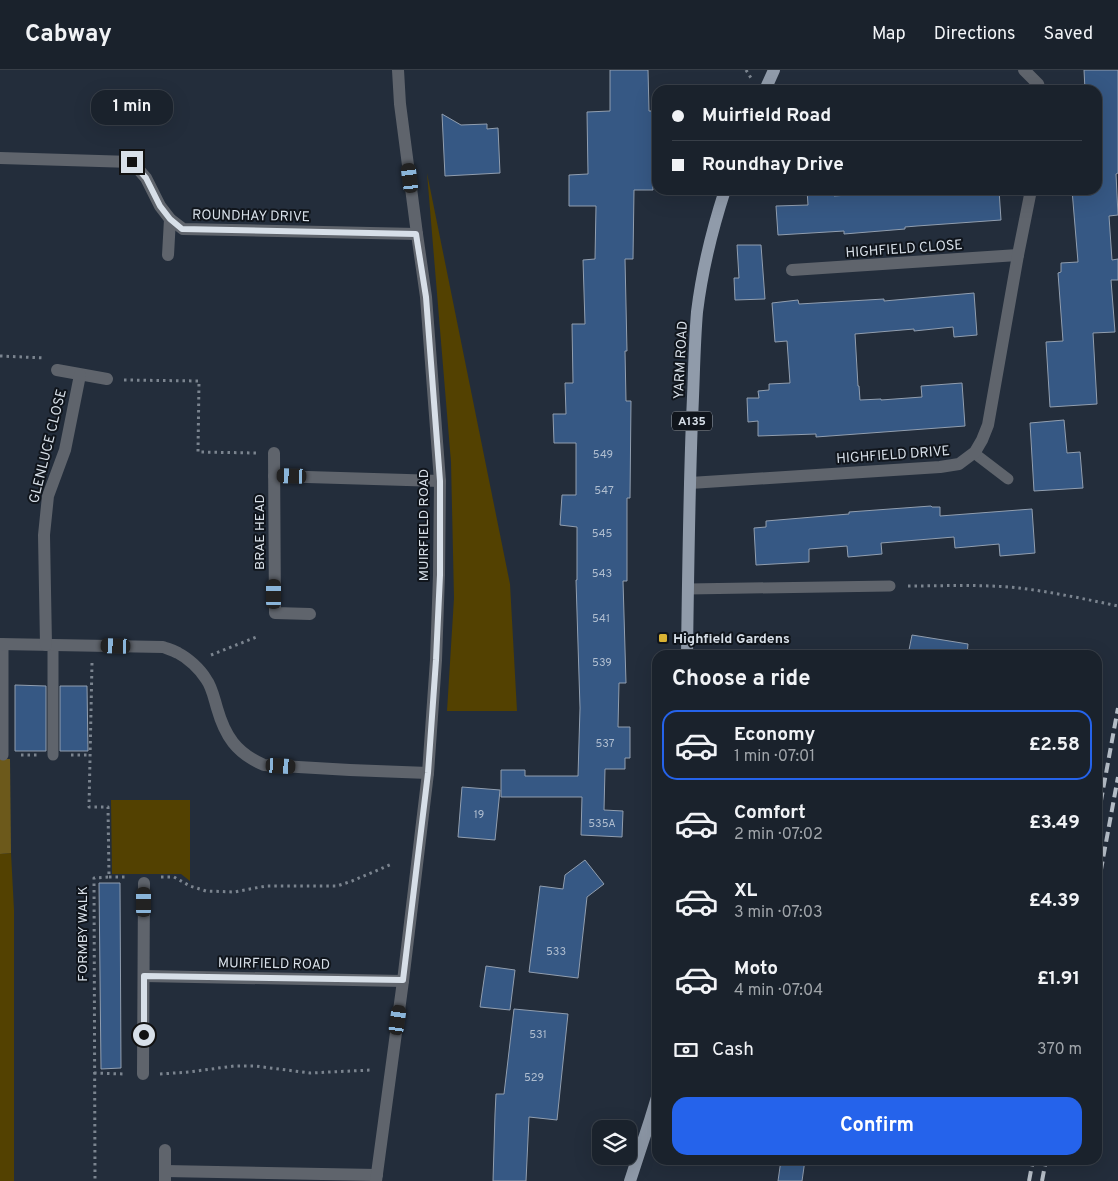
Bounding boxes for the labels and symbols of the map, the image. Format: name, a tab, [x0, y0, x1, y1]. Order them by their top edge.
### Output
callout: 1 min	[91, 89, 173, 124]
route end	[121, 151, 143, 173]
car	[400, 162, 419, 194]
street label: ROUNDHAY DRIVE	[192, 207, 310, 226]
street label: HIGHFIELD CLOSE	[845, 237, 963, 262]
street label: YARM ROAD	[671, 320, 692, 400]
street label: GLENLUCE CLOSE	[26, 387, 71, 505]
road number: A135	[672, 412, 712, 431]
street label: HIGHFIELD DRIVE	[836, 443, 950, 468]
house number: 549	[593, 448, 613, 462]
car	[276, 468, 307, 484]
street label: MUIRFIELD ROAD	[416, 469, 433, 581]
house number: 547	[594, 484, 614, 498]
street label: BRAE HEAD	[252, 494, 269, 570]
house number: 545	[592, 527, 613, 541]
house number: 543	[592, 567, 612, 581]
car	[266, 579, 281, 609]
house number: 541	[592, 612, 610, 626]
place label: Highfield Gardens	[673, 631, 790, 648]
marker: Highfield Gardens	[657, 632, 669, 644]
car	[100, 638, 131, 654]
house number: 539	[592, 656, 612, 670]
house number: 537	[595, 737, 615, 751]
car	[265, 758, 296, 774]
house number: 19	[474, 808, 484, 822]
house number: 535A	[588, 817, 616, 831]
street label: FORMBY WALK	[75, 886, 92, 982]
car	[136, 887, 151, 917]
house number: 533	[546, 945, 566, 959]
street label: MUIRFIELD ROAD	[218, 955, 330, 974]
car	[388, 1004, 407, 1036]
route start	[133, 1024, 155, 1046]
house number: 531	[529, 1028, 547, 1042]
house number: 529	[524, 1071, 544, 1085]

